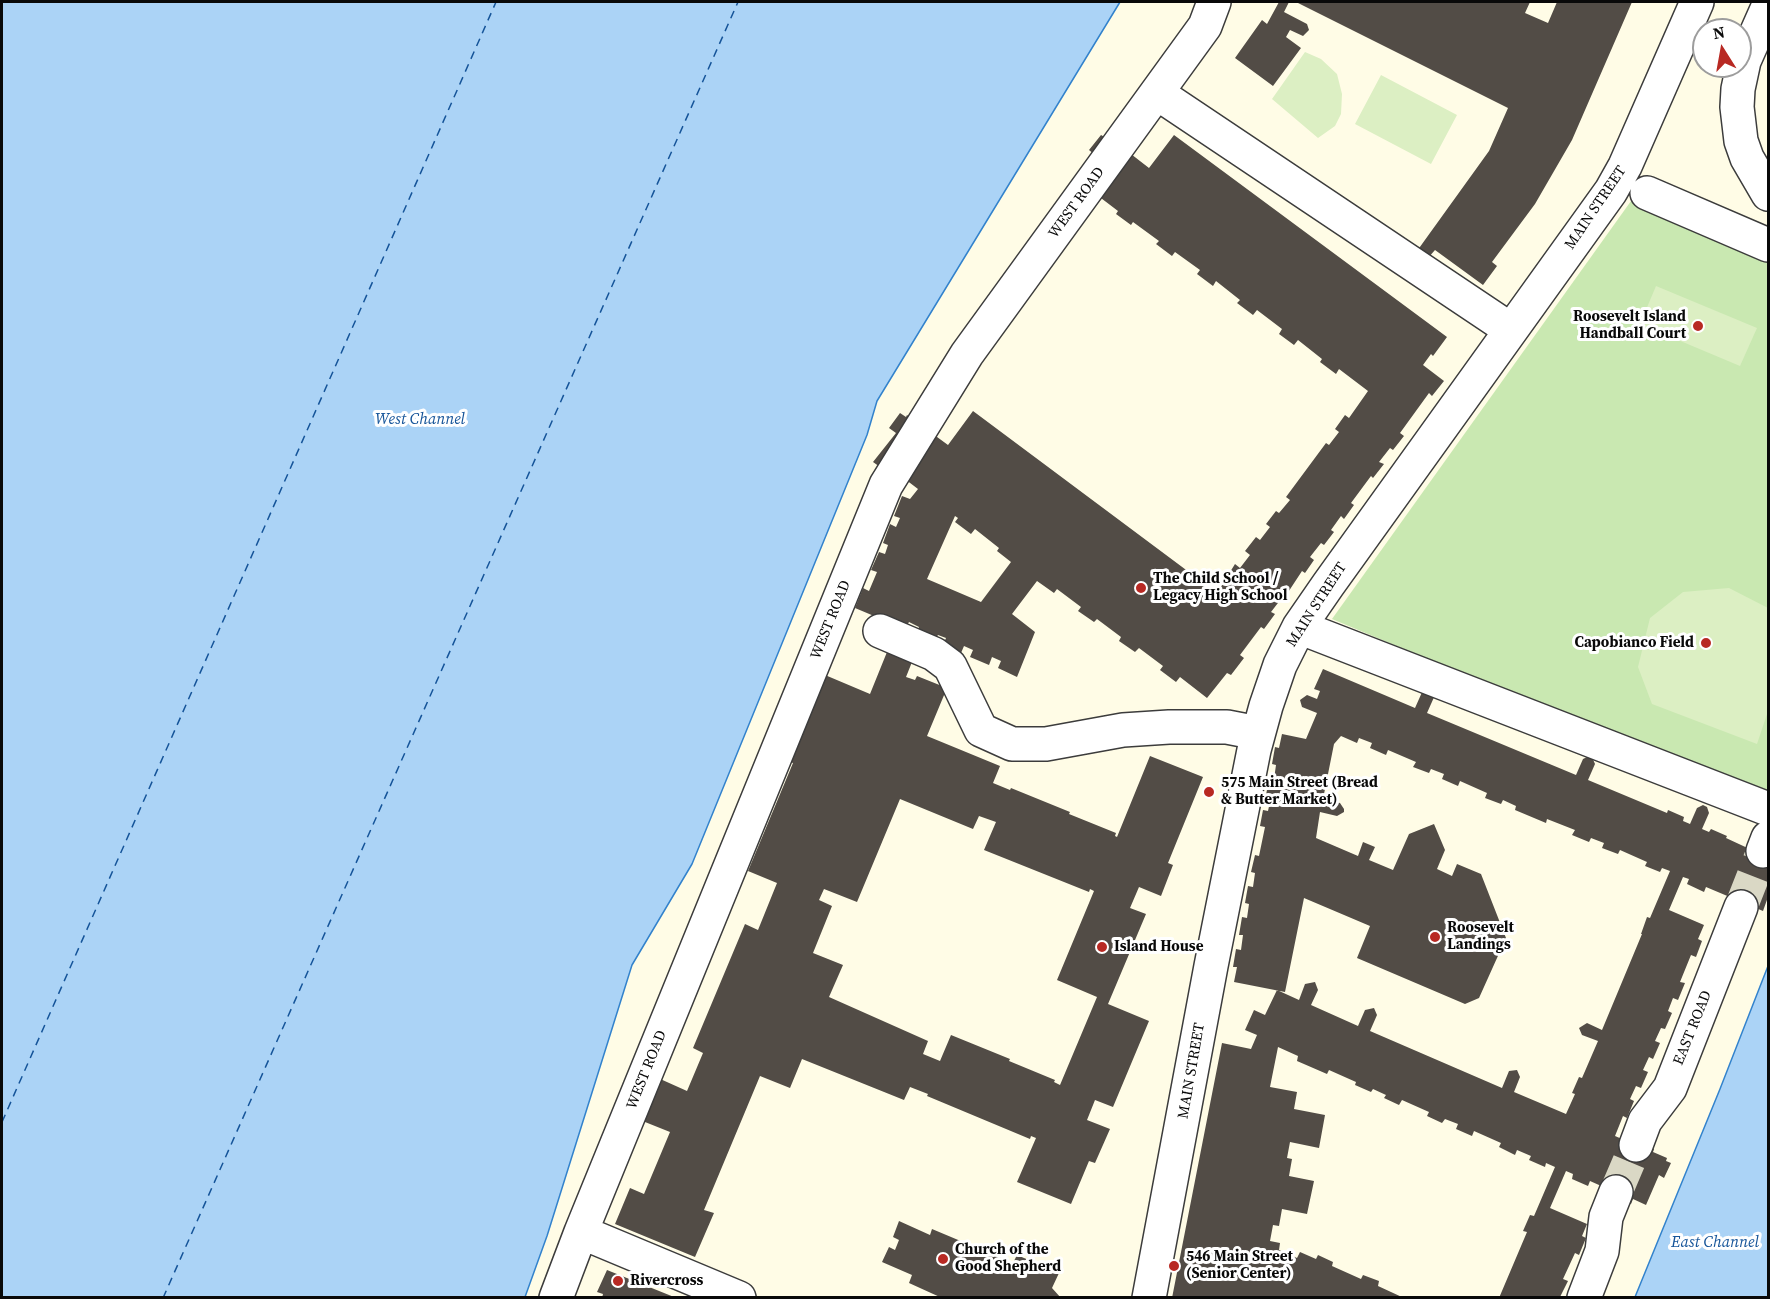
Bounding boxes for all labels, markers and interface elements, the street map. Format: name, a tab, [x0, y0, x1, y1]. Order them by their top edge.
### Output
north arrow	[1692, 18, 1752, 78]
text: N	[1711, 20, 1727, 44]
street label: MAIN STREET	[1561, 163, 1631, 253]
street label: WEST ROAD	[1045, 164, 1109, 242]
place label: Roosevelt Island Handball Court	[1573, 308, 1686, 343]
marker: Roosevelt Island Handball Court	[1691, 319, 1705, 333]
water label: West Channel	[375, 410, 465, 430]
street label: MAIN STREET	[1283, 559, 1351, 651]
place label: The Child School / Legacy High School	[1153, 570, 1288, 605]
street label: WEST ROAD	[807, 578, 855, 662]
marker: The Child School / Legacy High School	[1134, 581, 1148, 595]
place label: Capobianco Field	[1575, 634, 1694, 652]
marker: Capobianco Field	[1699, 636, 1713, 650]
place label: 575 Main Street (Bread & Butter Market)	[1221, 774, 1378, 809]
marker: 575 Main Street (Bread & Butter Market)	[1202, 785, 1216, 799]
place label: Roosevelt Landings	[1447, 919, 1514, 954]
marker: Roosevelt Landings	[1428, 930, 1442, 944]
place label: Island House	[1114, 938, 1203, 956]
marker: Island House	[1095, 940, 1109, 954]
street label: EAST ROAD	[1670, 988, 1716, 1068]
street label: MAIN STREET	[1175, 1022, 1209, 1120]
street label: WEST ROAD	[623, 1028, 671, 1112]
water label: East Channel	[1671, 1233, 1759, 1253]
place label: Church of the Good Shepherd	[955, 1241, 1061, 1276]
place label: 546 Main Street (Senior Center)	[1186, 1248, 1293, 1283]
marker: Church of the Good Shepherd	[936, 1252, 950, 1266]
marker: 546 Main Street (Senior Center)	[1167, 1259, 1181, 1273]
place label: Rivercross	[630, 1272, 703, 1290]
marker: Rivercross	[611, 1274, 625, 1288]

